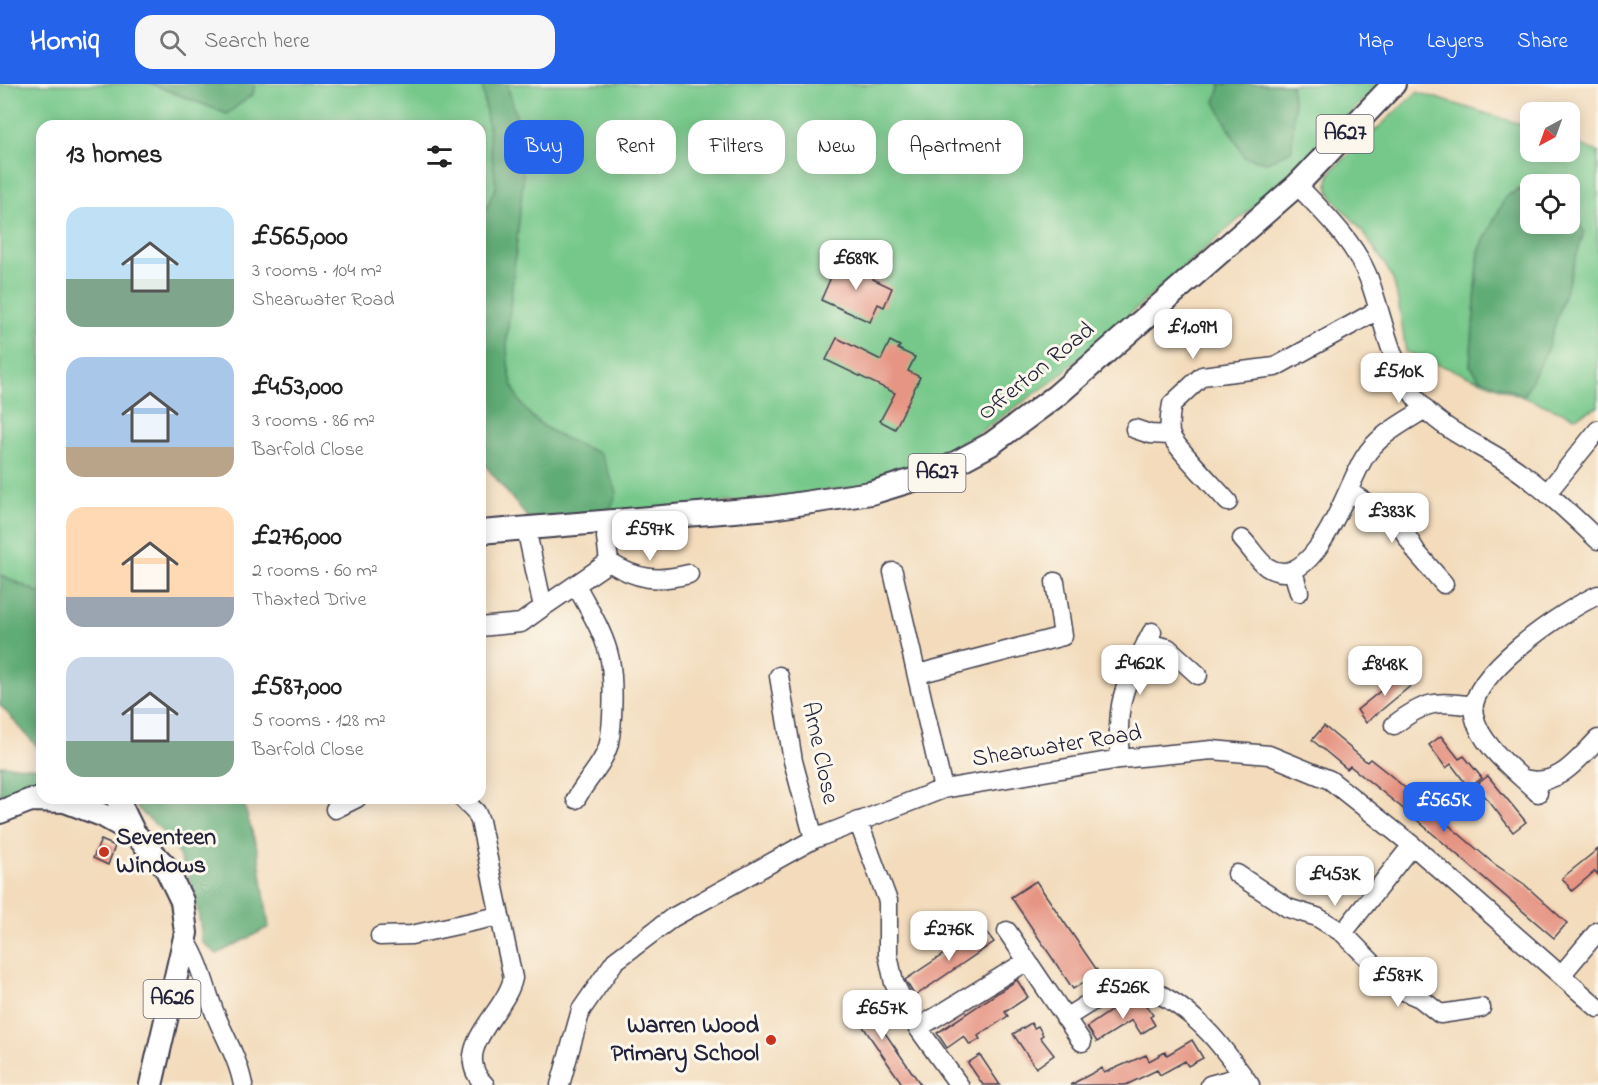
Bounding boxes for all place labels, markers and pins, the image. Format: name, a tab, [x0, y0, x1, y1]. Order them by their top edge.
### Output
pin: £689K	[814, 240, 898, 291]
pin: £1.09M	[1144, 309, 1242, 360]
pin: £510K	[1357, 353, 1441, 404]
pin: £383K	[1350, 493, 1434, 544]
pin: £597K	[608, 511, 692, 562]
pin: £462K	[1098, 645, 1182, 696]
pin: £848K	[1343, 646, 1427, 697]
pin: £565K	[1402, 782, 1486, 833]
place label: Seventeen Windows	[116, 821, 216, 884]
marker: Seventeen Windows	[97, 845, 111, 859]
pin: £453K	[1293, 856, 1377, 907]
pin: £276K	[907, 911, 991, 962]
pin: £587K	[1356, 957, 1440, 1008]
pin: £526K	[1081, 969, 1165, 1020]
pin: £657K	[840, 990, 924, 1041]
place label: Warren Wood Primary School	[611, 1009, 760, 1073]
marker: Warren Wood Primary School	[764, 1033, 778, 1047]

